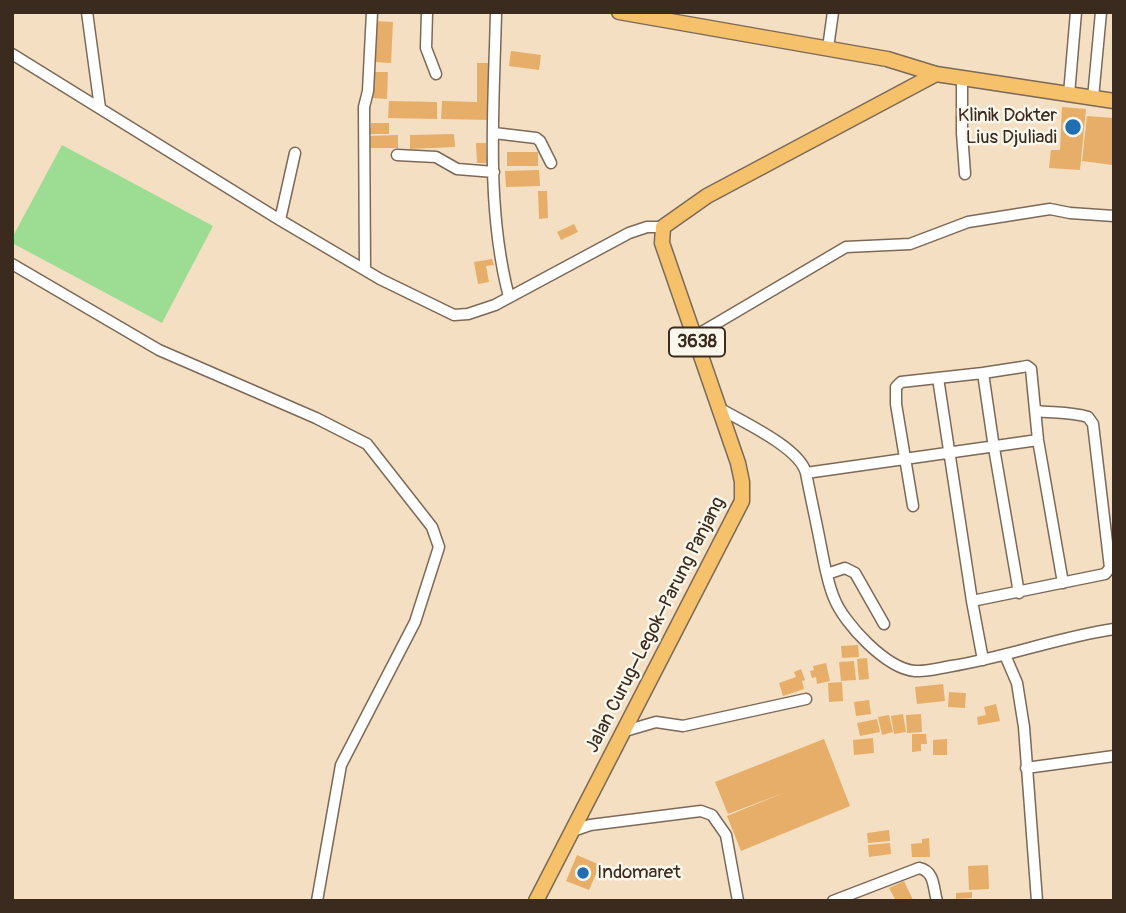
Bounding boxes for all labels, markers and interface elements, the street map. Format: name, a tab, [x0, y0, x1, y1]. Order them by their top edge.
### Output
place label: Klinik Dokter Lius Djuliadi	[958, 105, 1057, 149]
marker: Klinik Dokter Lius Djuliadi	[1063, 117, 1083, 137]
road number: 3638	[669, 328, 725, 356]
street label: Jalan Curug–Legok–Parung Panjang	[581, 493, 731, 757]
place label: Indomaret	[597, 862, 681, 884]
marker: Indomaret	[575, 865, 591, 881]

